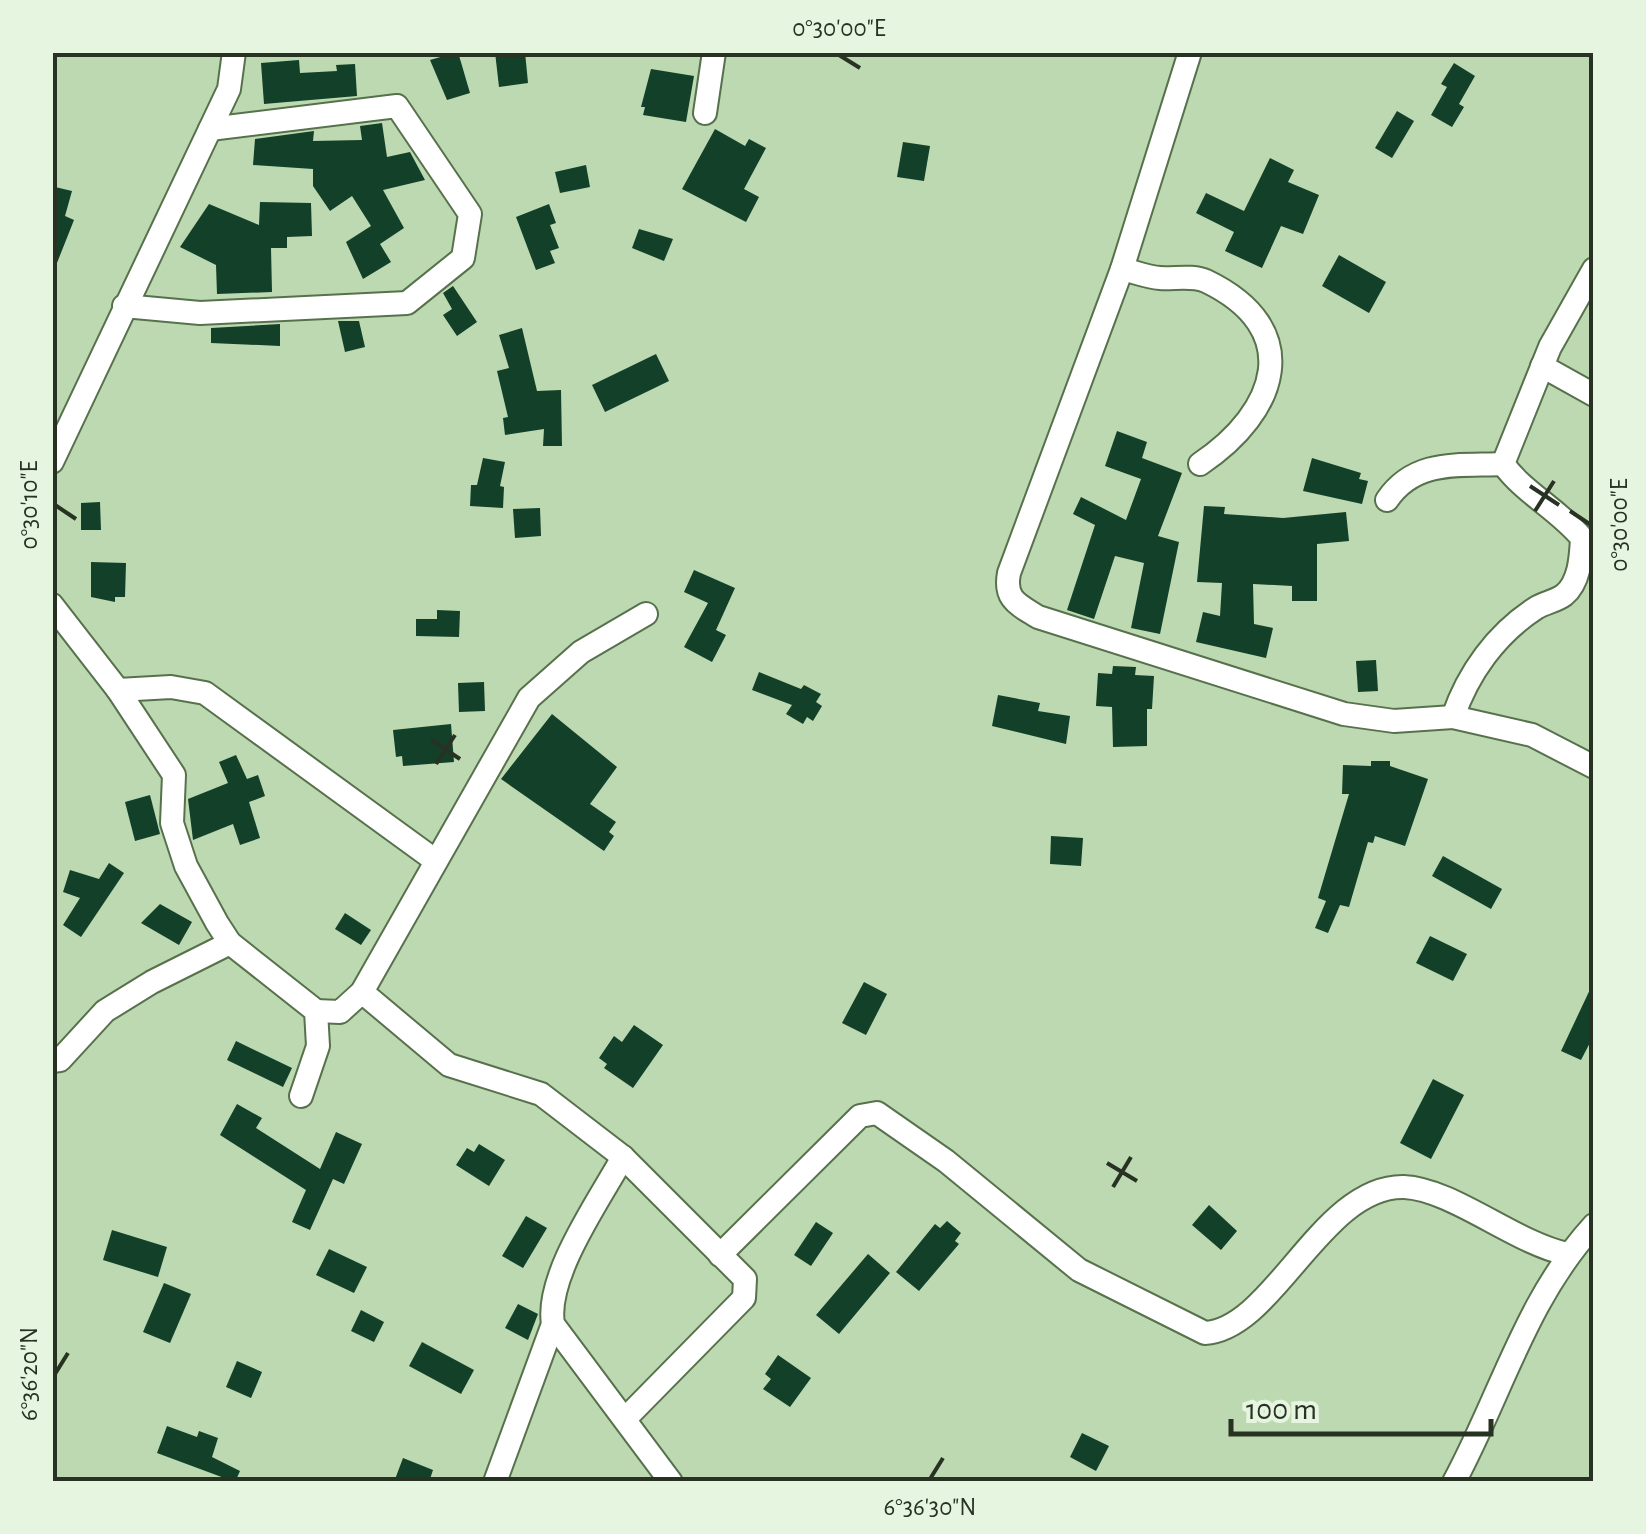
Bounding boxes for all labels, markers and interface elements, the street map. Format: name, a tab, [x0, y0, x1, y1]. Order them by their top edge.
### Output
text: 0°30'00"E	[792, 16, 886, 41]
text: 0°30'10"E	[17, 460, 42, 550]
text: 0°30'00"E	[1607, 478, 1632, 572]
text: 6°36'20"N	[17, 1327, 42, 1421]
scale bar	[1231, 1374, 1491, 1436]
text: 100 m	[1246, 1395, 1317, 1425]
text: 6°36'30"N	[884, 1495, 976, 1520]

